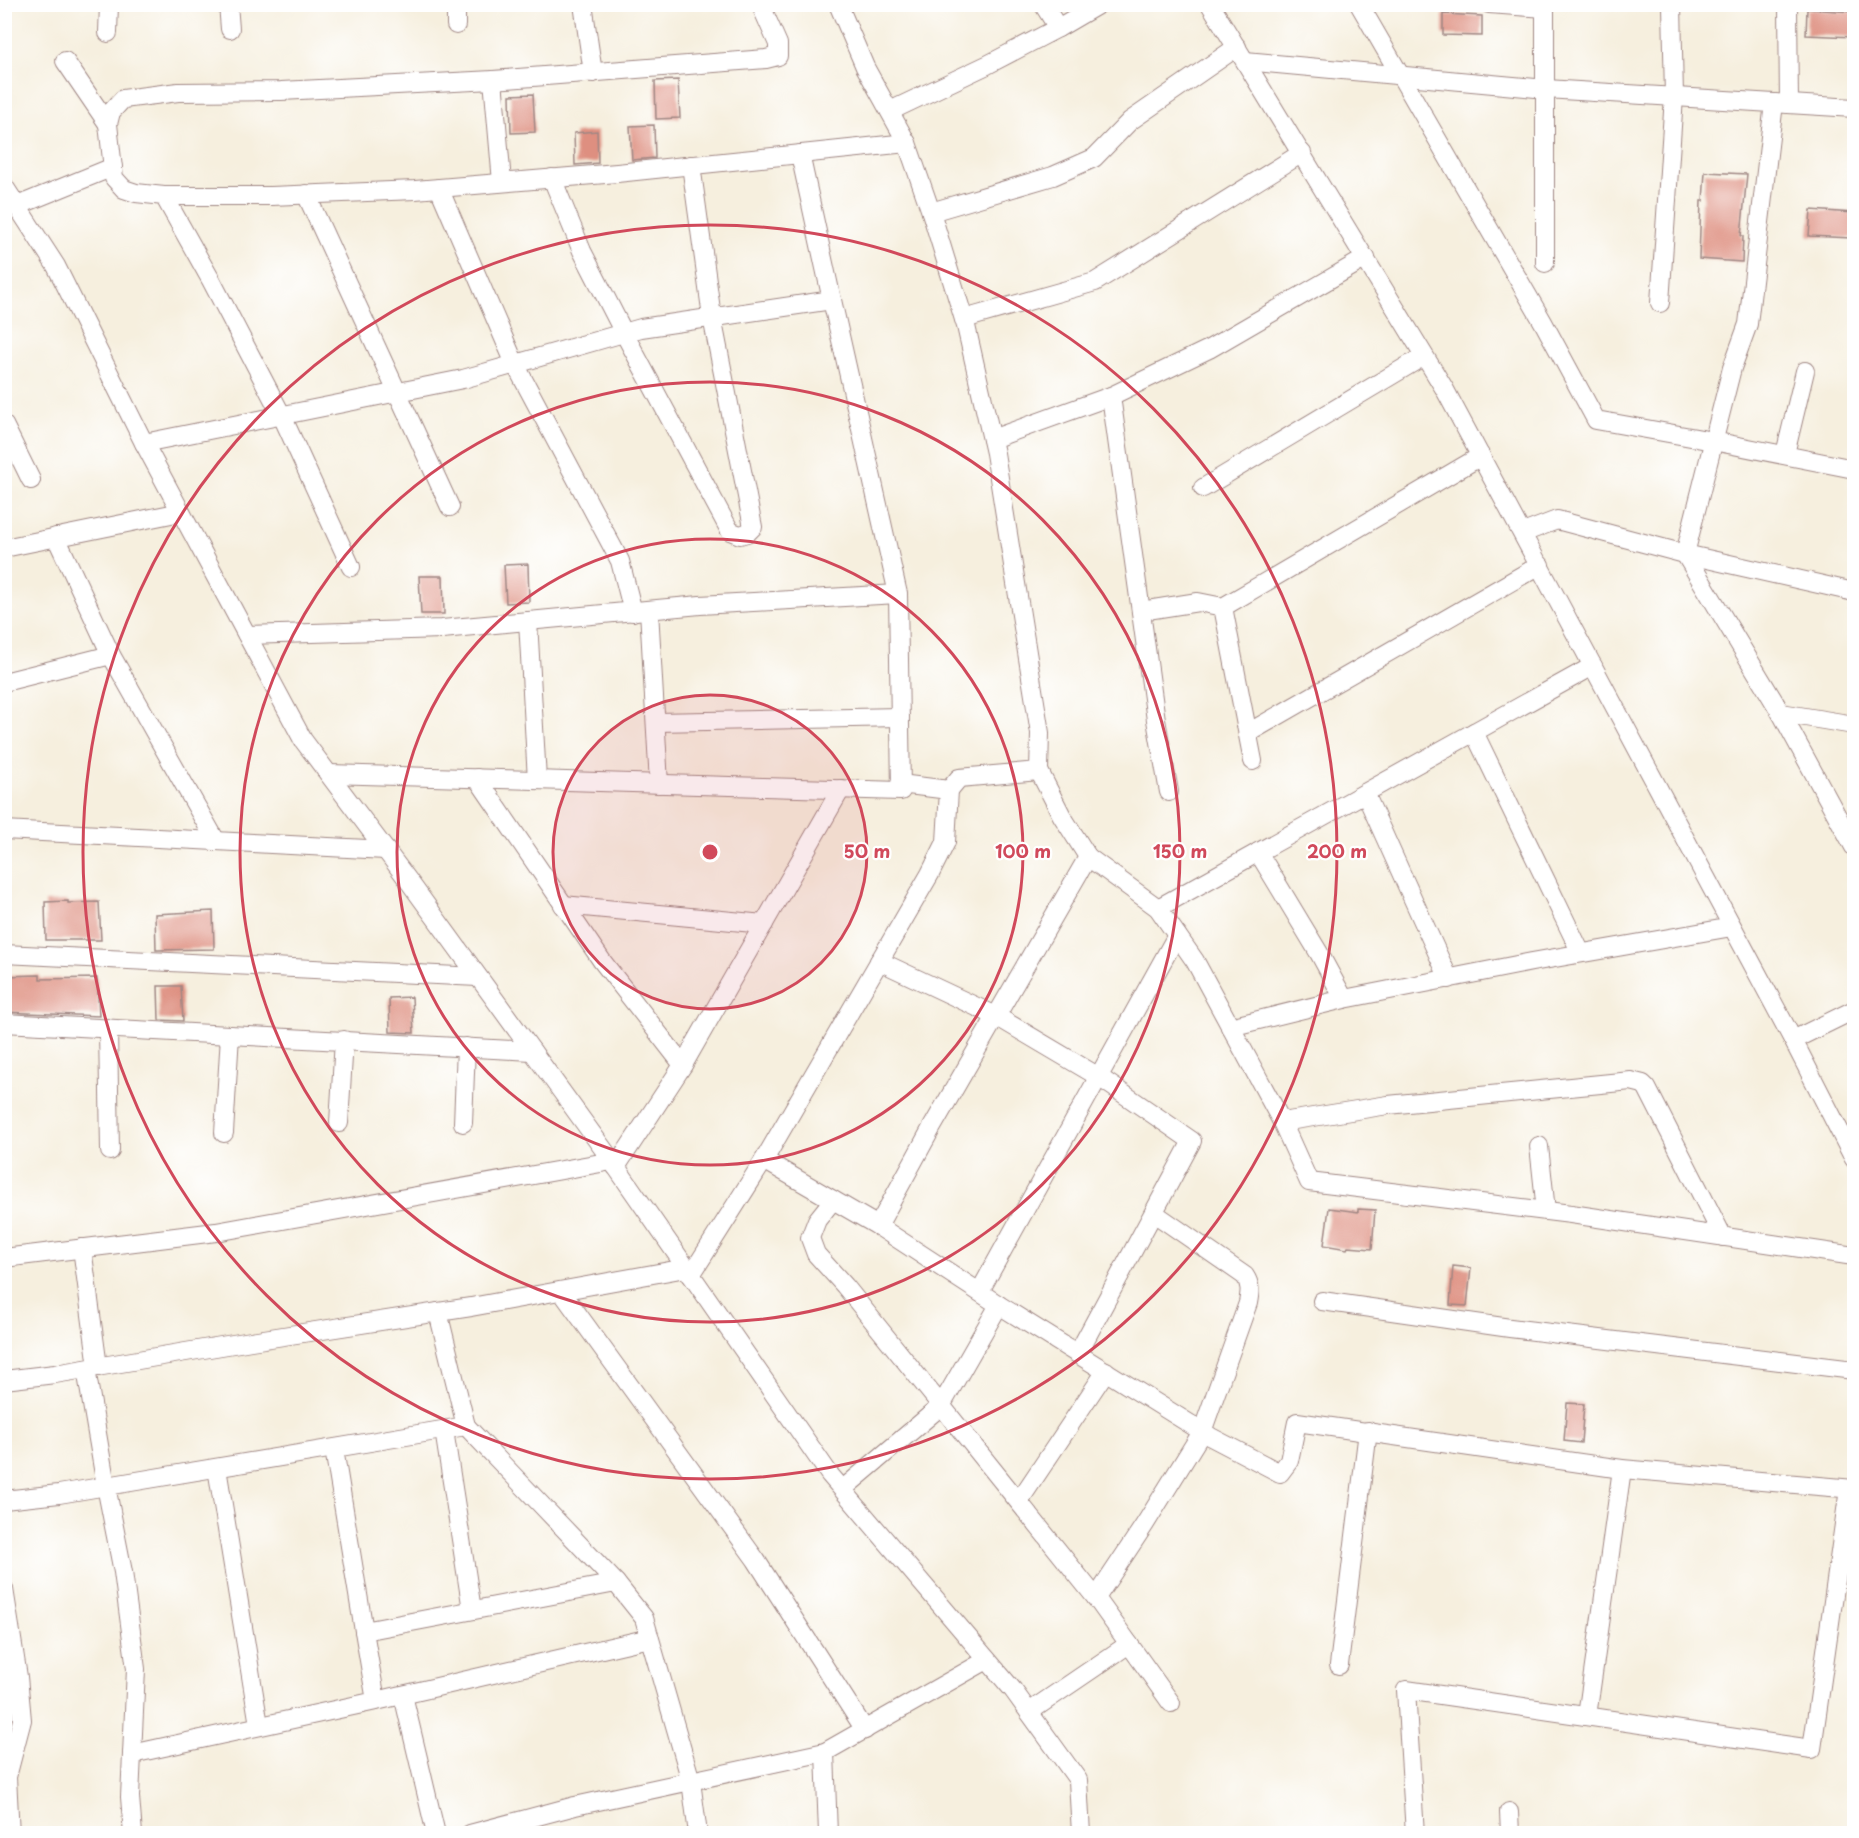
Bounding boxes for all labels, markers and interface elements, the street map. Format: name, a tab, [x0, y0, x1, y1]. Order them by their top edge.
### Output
text: 50 m	[844, 837, 890, 864]
text: 100 m	[995, 837, 1051, 864]
text: 150 m	[1153, 837, 1207, 864]
text: 200 m	[1307, 837, 1367, 864]
centre of rings	[700, 842, 720, 862]

